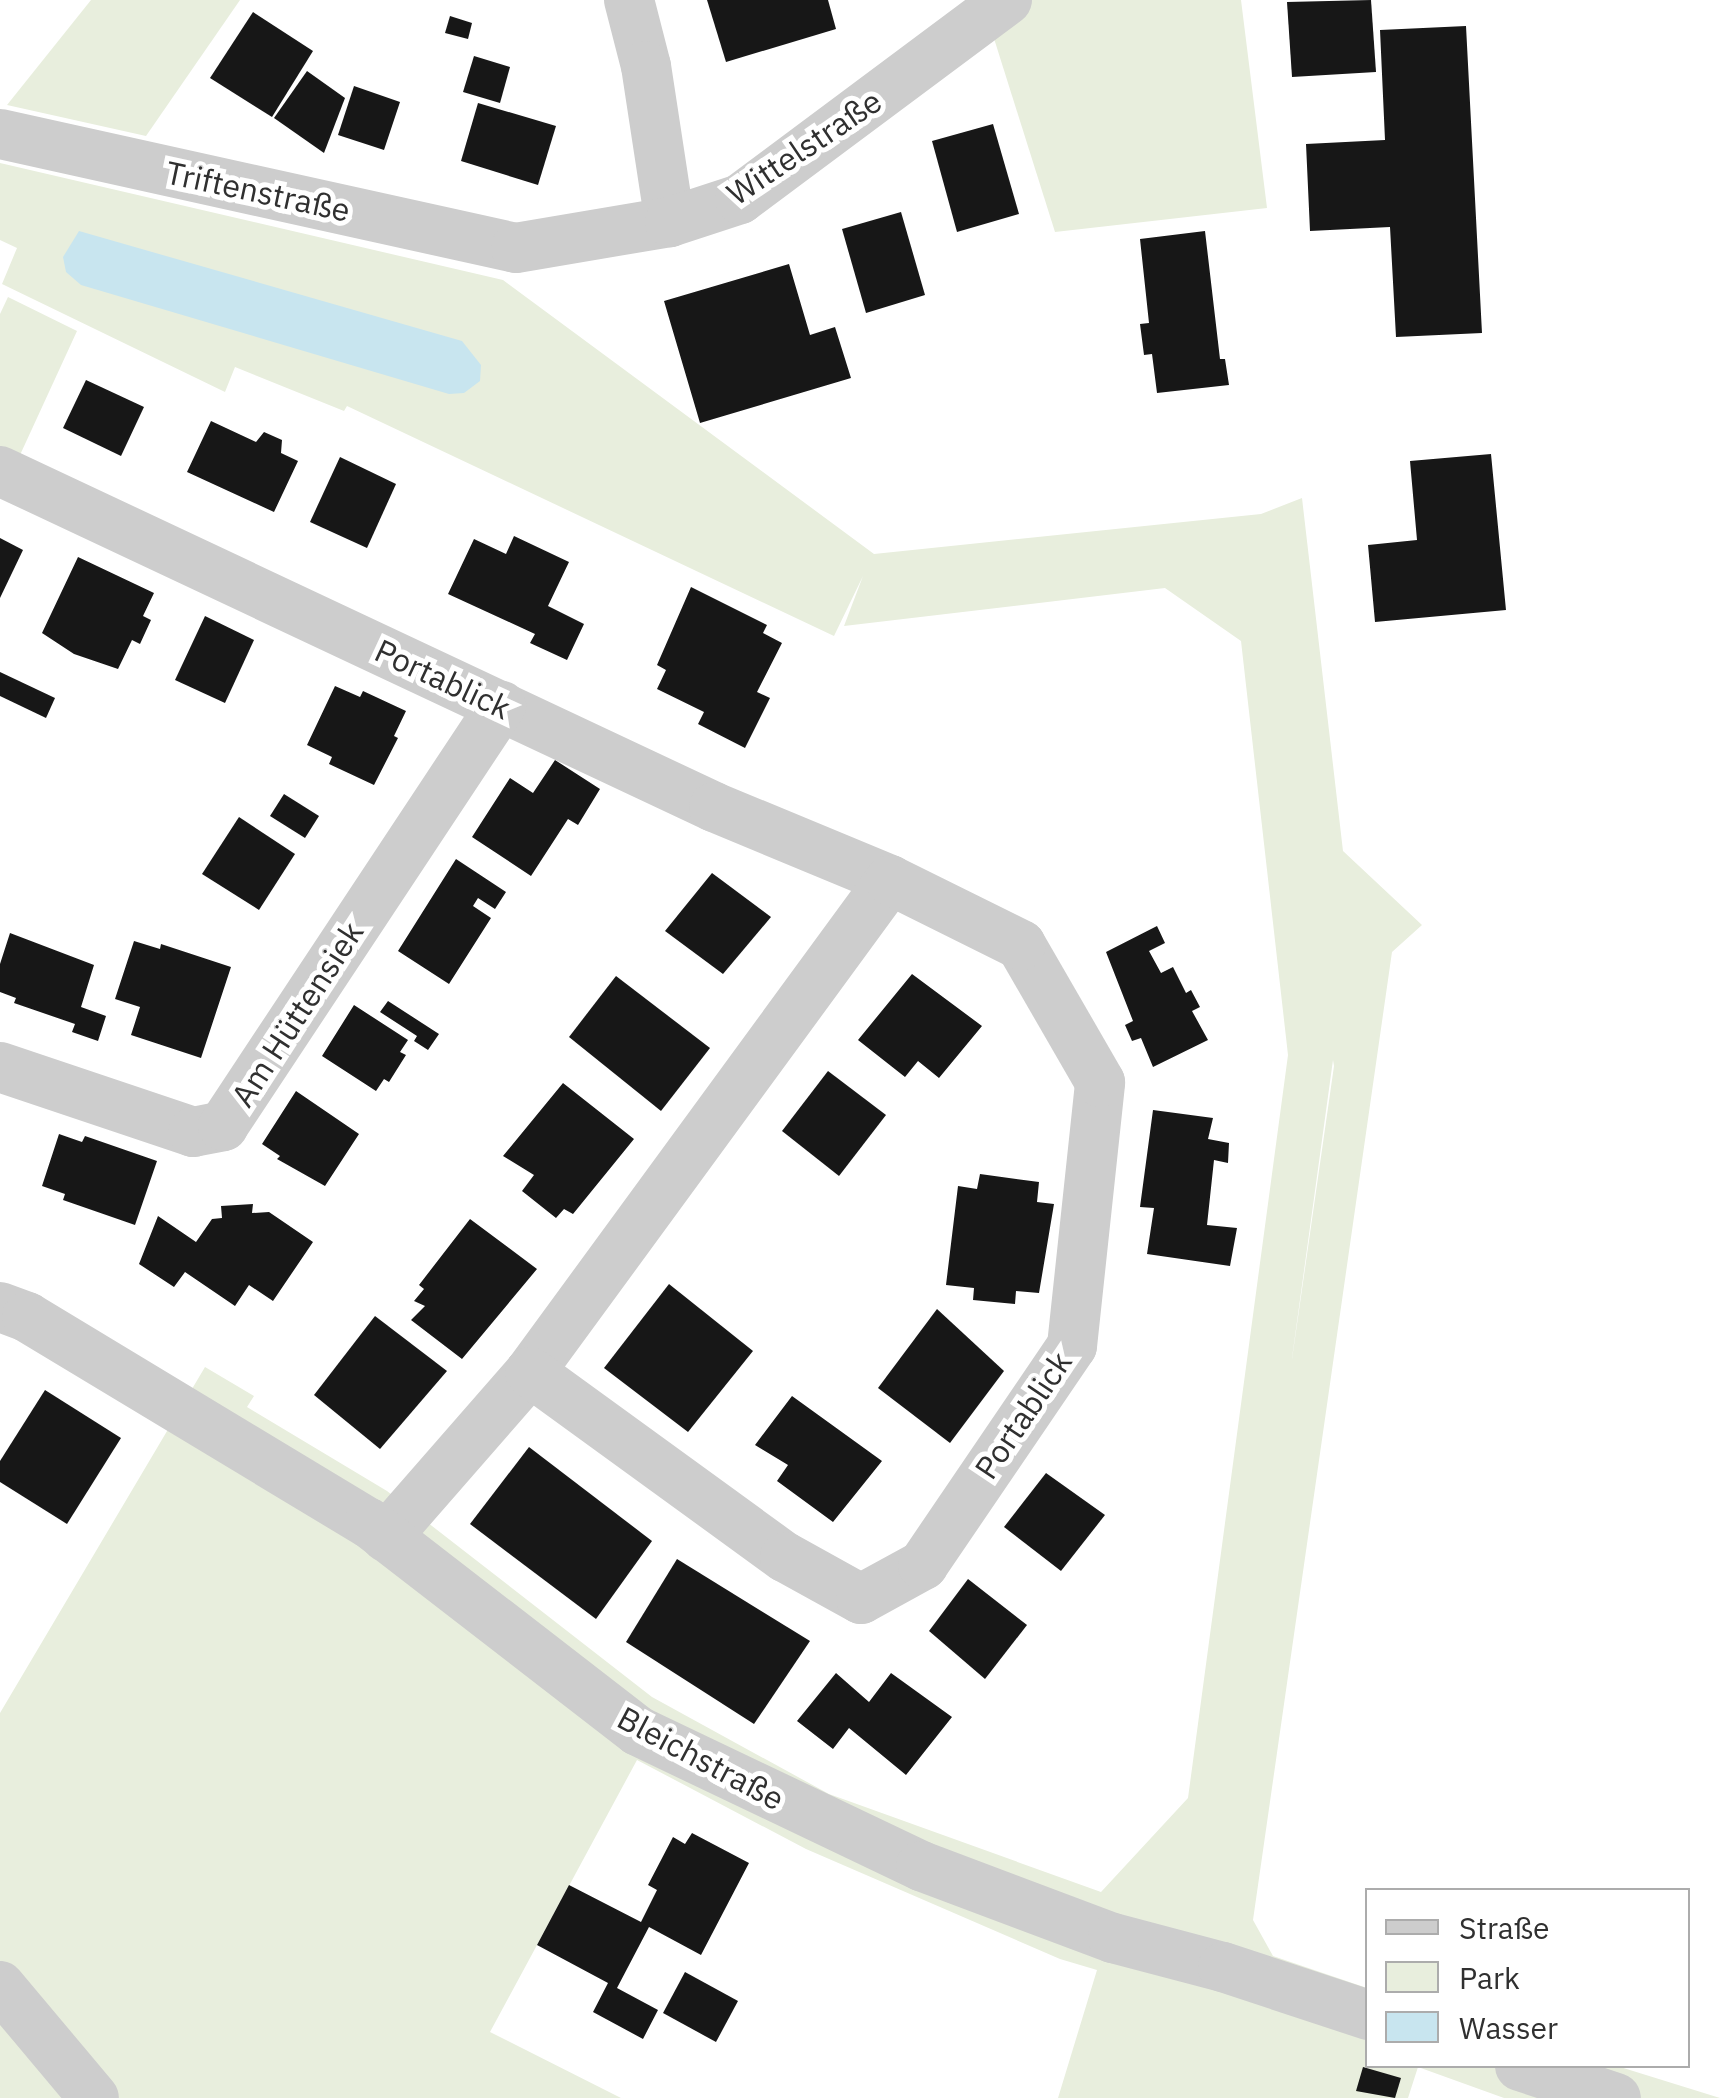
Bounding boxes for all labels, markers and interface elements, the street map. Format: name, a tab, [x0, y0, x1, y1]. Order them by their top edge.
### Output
street label: Wittelstraße	[719, 81, 889, 213]
street label: Triftenstraße	[162, 153, 354, 229]
street label: Portablick	[369, 631, 517, 727]
street label: Am Hüttensiek	[223, 914, 371, 1114]
street label: Portablick	[967, 1344, 1079, 1486]
street label: Bleichstraße	[611, 1698, 791, 1818]
legend	[1365, 1888, 1690, 2068]
text: Straße	[1459, 1908, 1550, 1947]
text: Park	[1459, 1958, 1520, 1997]
text: Wasser	[1459, 2008, 1558, 2047]

